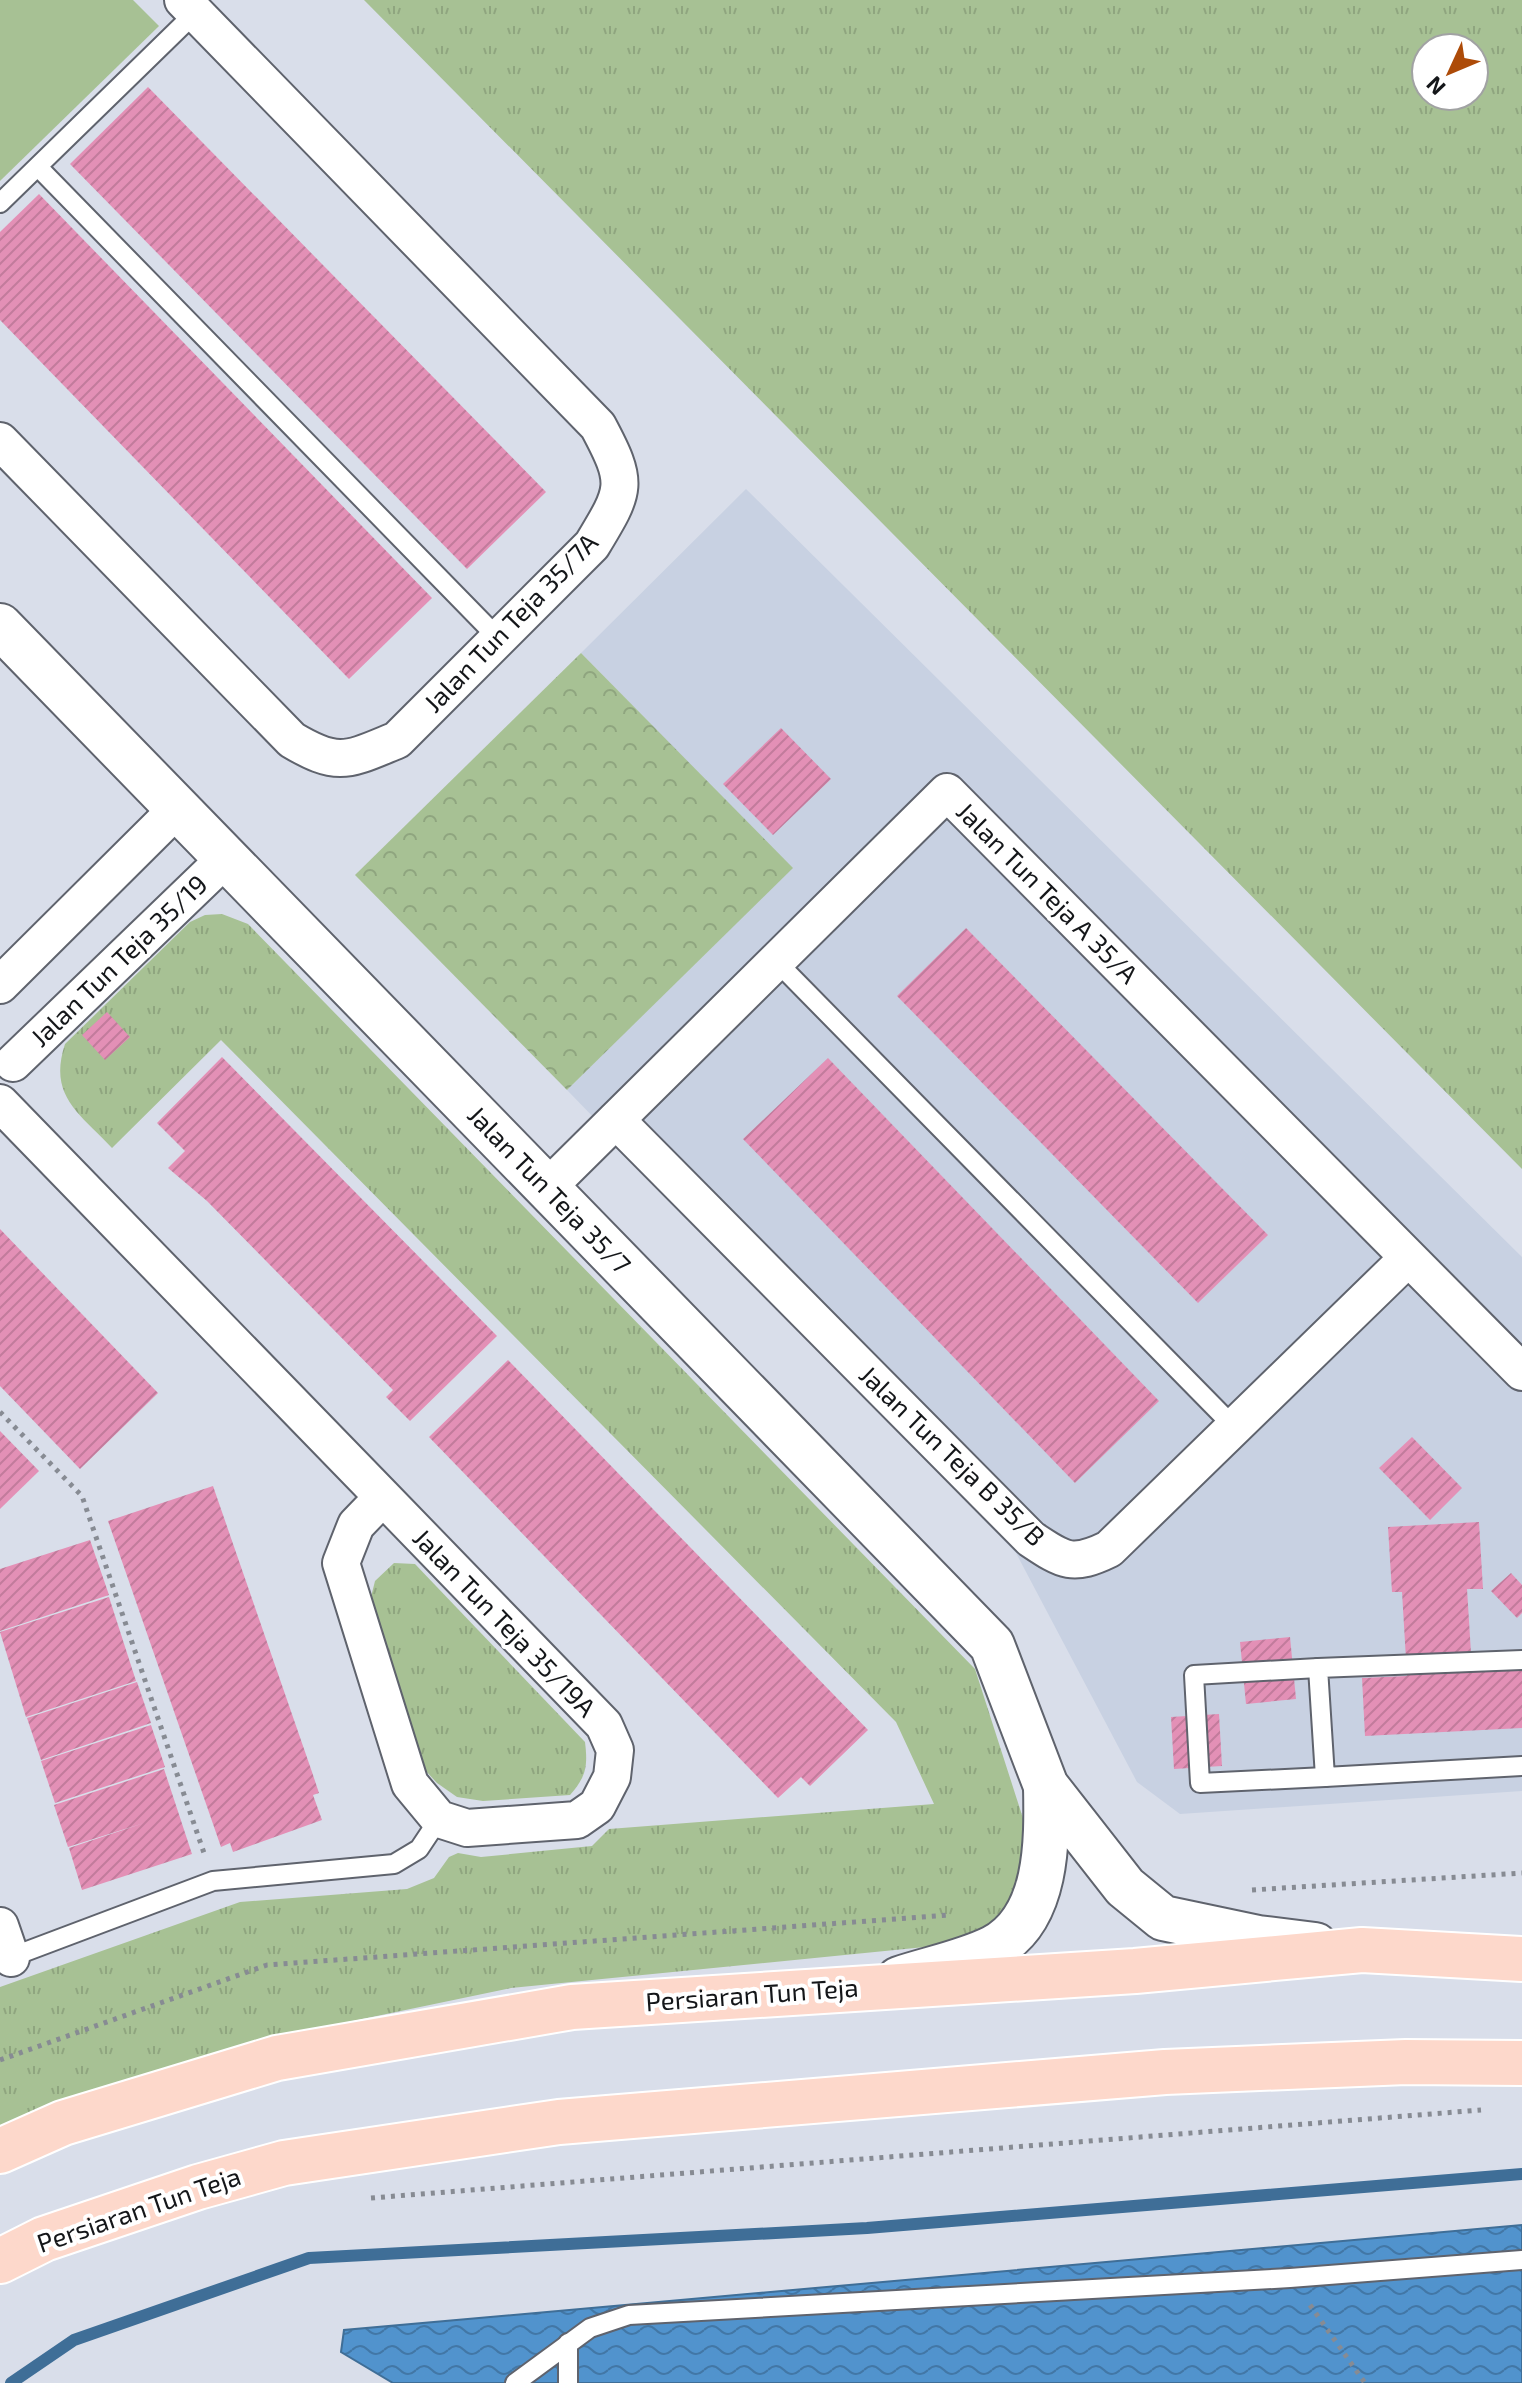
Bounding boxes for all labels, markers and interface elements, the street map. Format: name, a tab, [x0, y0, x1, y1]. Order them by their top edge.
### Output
north arrow	[1410, 32, 1490, 112]
text: N	[1420, 72, 1450, 101]
street label: Jalan Tun Teja 35/7A	[417, 526, 603, 718]
street label: Jalan Tun Teja A 35/A	[951, 795, 1145, 989]
street label: Jalan Tun Teja 35/19	[23, 868, 213, 1052]
street label: Jalan Tun Teja 35/7	[462, 1099, 638, 1279]
street label: Jalan Tun Teja B 35/B	[854, 1358, 1052, 1551]
street label: Jalan Tun Teja 35/19A	[407, 1522, 603, 1722]
street label: Persiaran Tun Teja	[644, 1971, 859, 2016]
street label: Persiaran Tun Teja	[33, 2159, 244, 2258]

